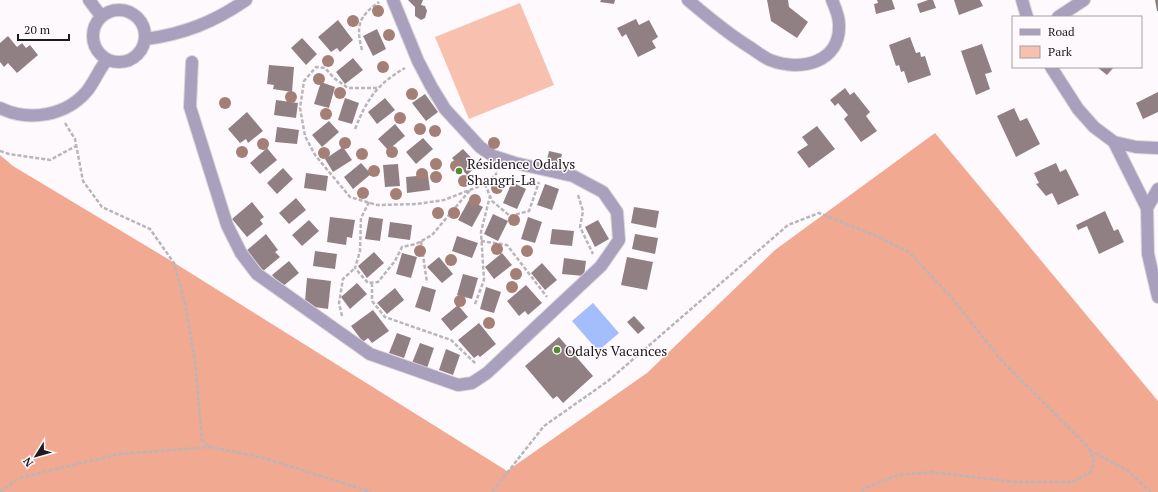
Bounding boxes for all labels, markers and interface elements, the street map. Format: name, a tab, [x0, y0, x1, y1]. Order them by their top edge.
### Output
scale bar	[18, 16, 69, 42]
legend	[1012, 16, 1142, 68]
text: 20 m	[24, 22, 51, 37]
text: Road	[1048, 24, 1075, 39]
text: Park	[1048, 44, 1073, 59]
place label: Résidence Odalys Shangri-La	[467, 154, 575, 189]
marker: Résidence Odalys Shangri-La	[454, 166, 464, 176]
place label: Odalys Vacances	[565, 341, 667, 360]
marker: Odalys Vacances	[552, 345, 562, 355]
north arrow	[16, 436, 56, 476]
text: N	[20, 454, 36, 470]

